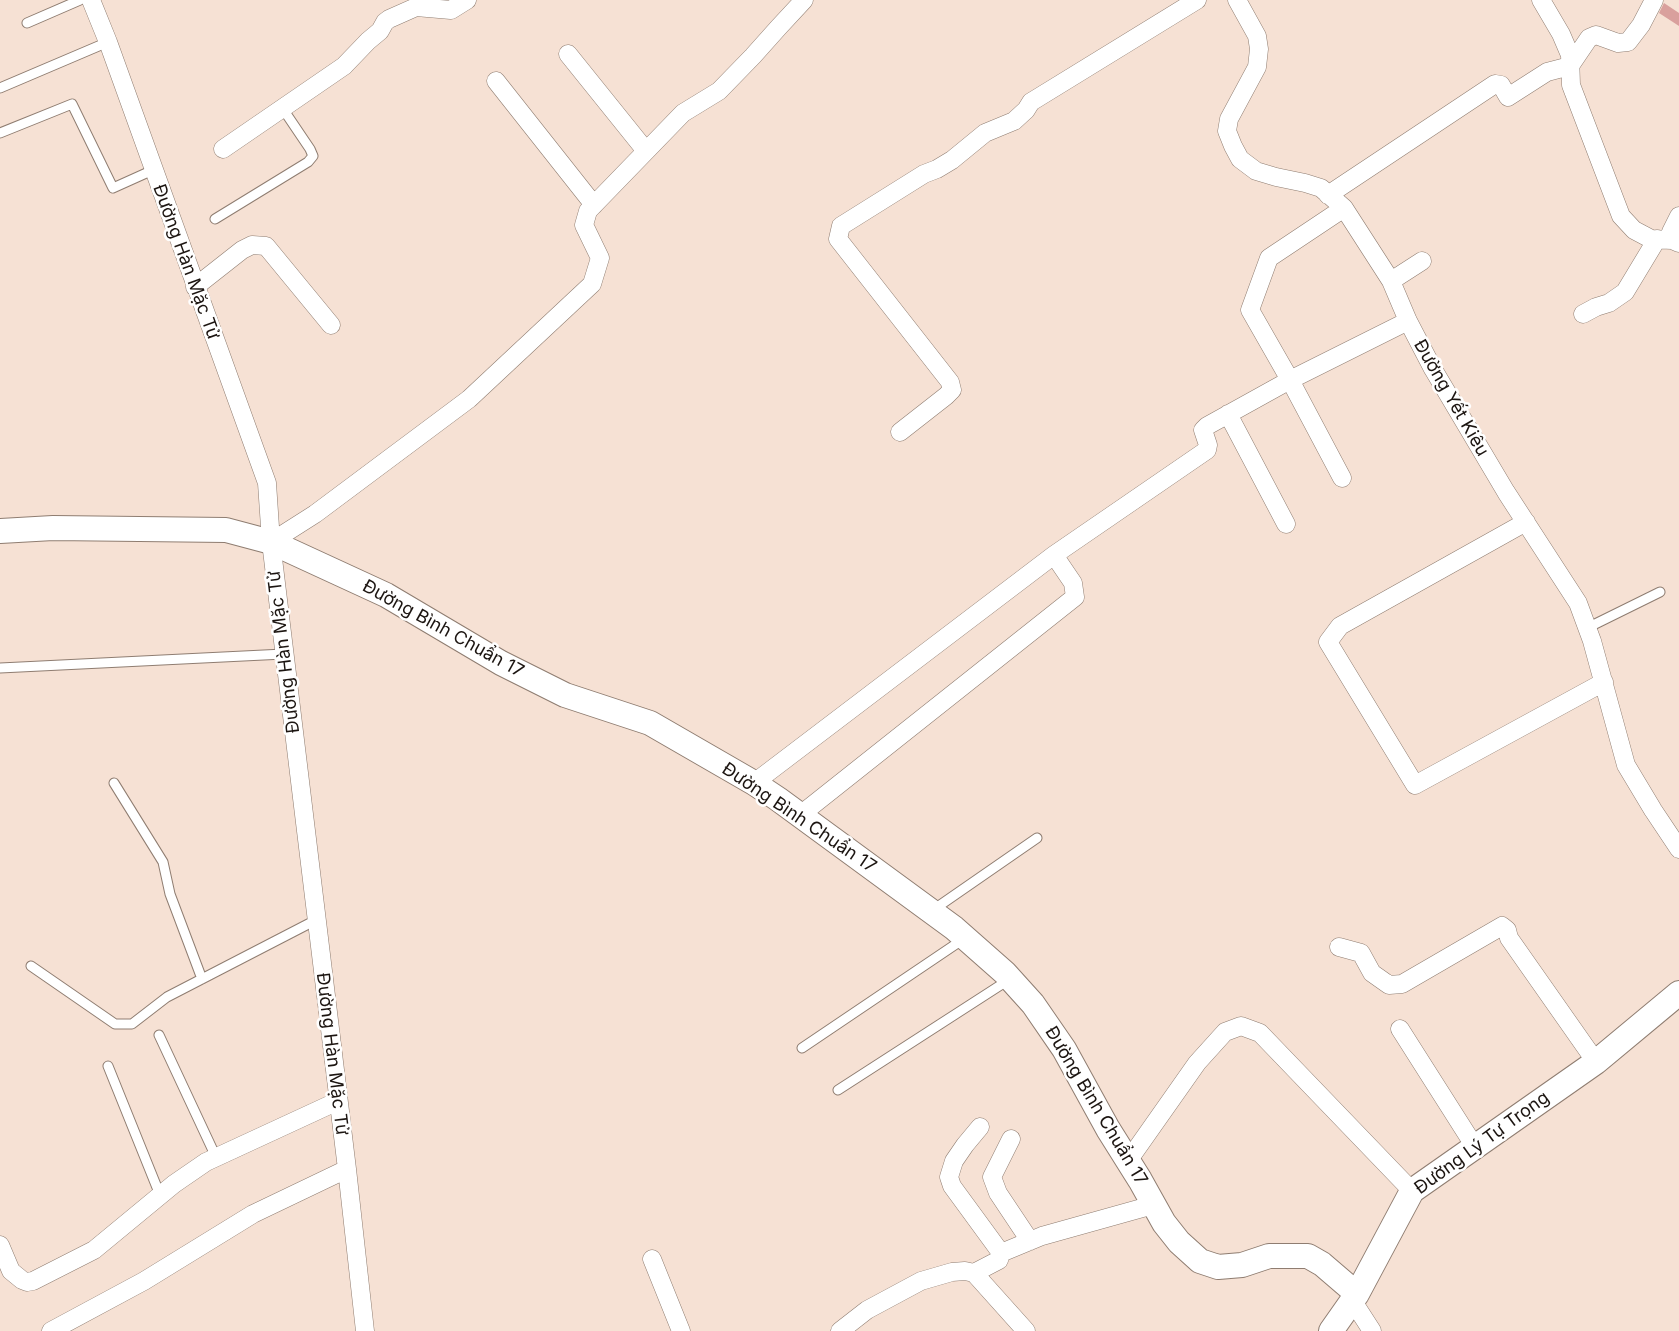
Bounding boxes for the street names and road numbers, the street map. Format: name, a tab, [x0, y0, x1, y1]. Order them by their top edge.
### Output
street label: Đường Hàn Mặc Tử	[148, 182, 224, 342]
street label: Đường Yết Kiêu	[1409, 336, 1493, 460]
street label: Đường Hàn Mặc Tử	[263, 570, 305, 734]
street label: Đường Bình Chuẩn 17	[359, 576, 527, 682]
street label: Đường Bình Chuẩn 17	[718, 758, 880, 878]
street label: Đường Hàn Mặc Tử	[311, 972, 353, 1136]
street label: Đường Bình Chuẩn 17	[1040, 1023, 1152, 1189]
street label: Đường Lý Tự Trọng	[1410, 1087, 1554, 1199]

